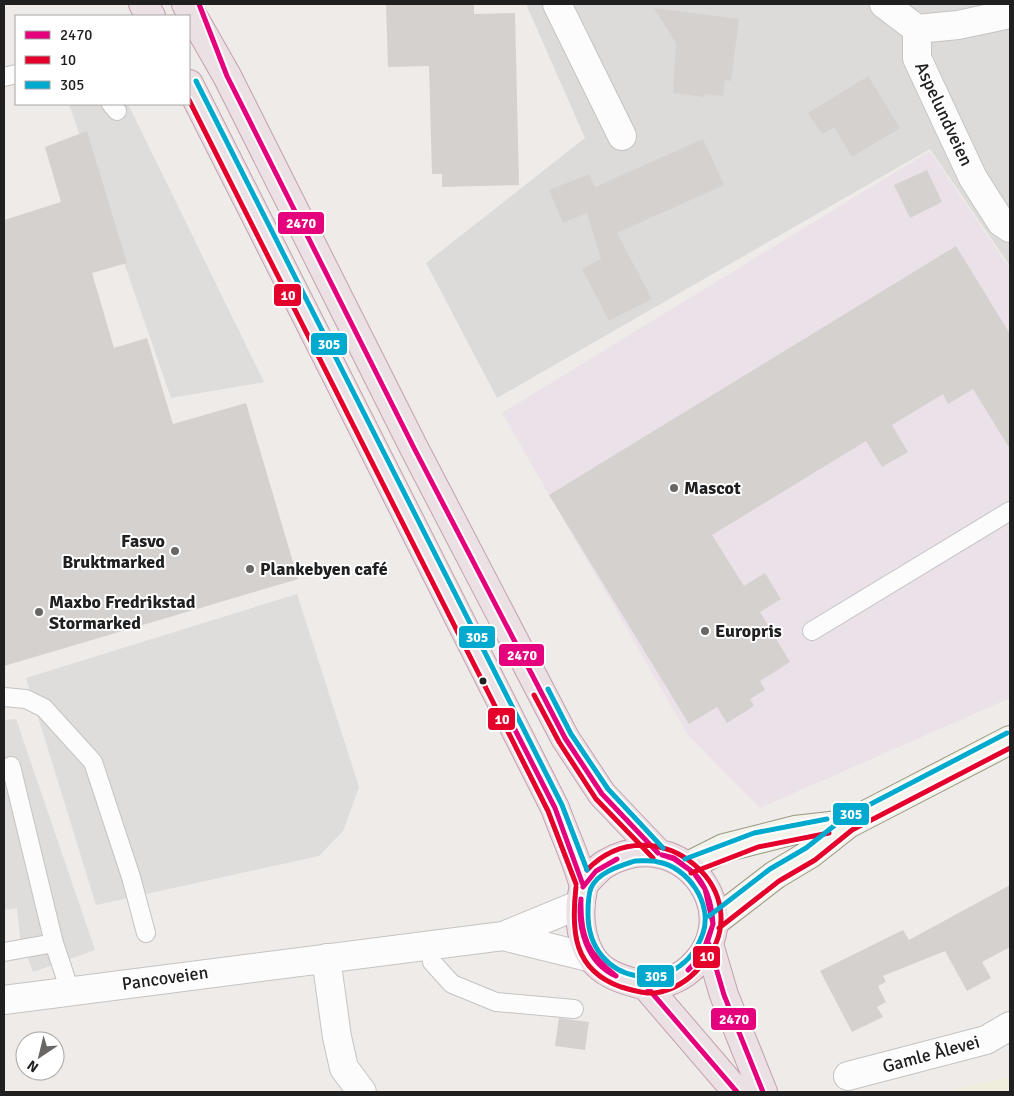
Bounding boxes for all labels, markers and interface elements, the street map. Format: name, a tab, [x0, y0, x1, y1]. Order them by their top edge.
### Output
legend	[15, 15, 190, 105]
text: 2470	[60, 26, 92, 44]
text: 10	[60, 51, 76, 69]
street label: Aspelundveien	[910, 58, 978, 170]
text: 305	[60, 76, 84, 94]
line badge: 2470	[277, 211, 325, 235]
text: 2470	[286, 215, 317, 232]
line badge: 10	[273, 283, 302, 307]
text: 10	[280, 287, 296, 304]
line badge: 305	[310, 332, 348, 356]
text: 305	[318, 336, 340, 353]
place label: Mascot	[684, 477, 741, 499]
marker: Mascot	[668, 482, 680, 494]
place label: Fasvo Bruktmarked	[62, 530, 165, 573]
marker: Fasvo Bruktmarked	[169, 545, 181, 557]
place label: Plankebyen café	[260, 558, 388, 580]
marker: Plankebyen café	[244, 563, 256, 575]
place label: Maxbo Fredrikstad Stormarked	[49, 591, 196, 634]
marker: Maxbo Fredrikstad Stormarked	[33, 606, 45, 618]
place label: Europris	[715, 620, 782, 642]
line badge: 305	[458, 625, 496, 649]
marker: Europris	[699, 625, 711, 637]
text: 305	[466, 629, 488, 646]
line badge: 2470	[498, 643, 545, 667]
text: 2470	[507, 647, 538, 664]
unlabelled marker	[478, 676, 488, 686]
line badge: 10	[487, 707, 516, 731]
text: 10	[494, 711, 510, 728]
line badge: 305	[832, 802, 870, 826]
text: 305	[840, 806, 862, 823]
line badge: 10	[692, 945, 721, 969]
text: 10	[699, 948, 715, 965]
street label: Pancoveien	[120, 961, 210, 995]
line badge: 305	[636, 964, 675, 988]
text: 305	[645, 968, 667, 985]
line badge: 2470	[710, 1007, 757, 1031]
text: 2470	[719, 1011, 750, 1028]
street label: Gamle Ålevei	[880, 1030, 982, 1078]
north arrow	[15, 1031, 65, 1081]
text: N	[24, 1056, 42, 1076]

